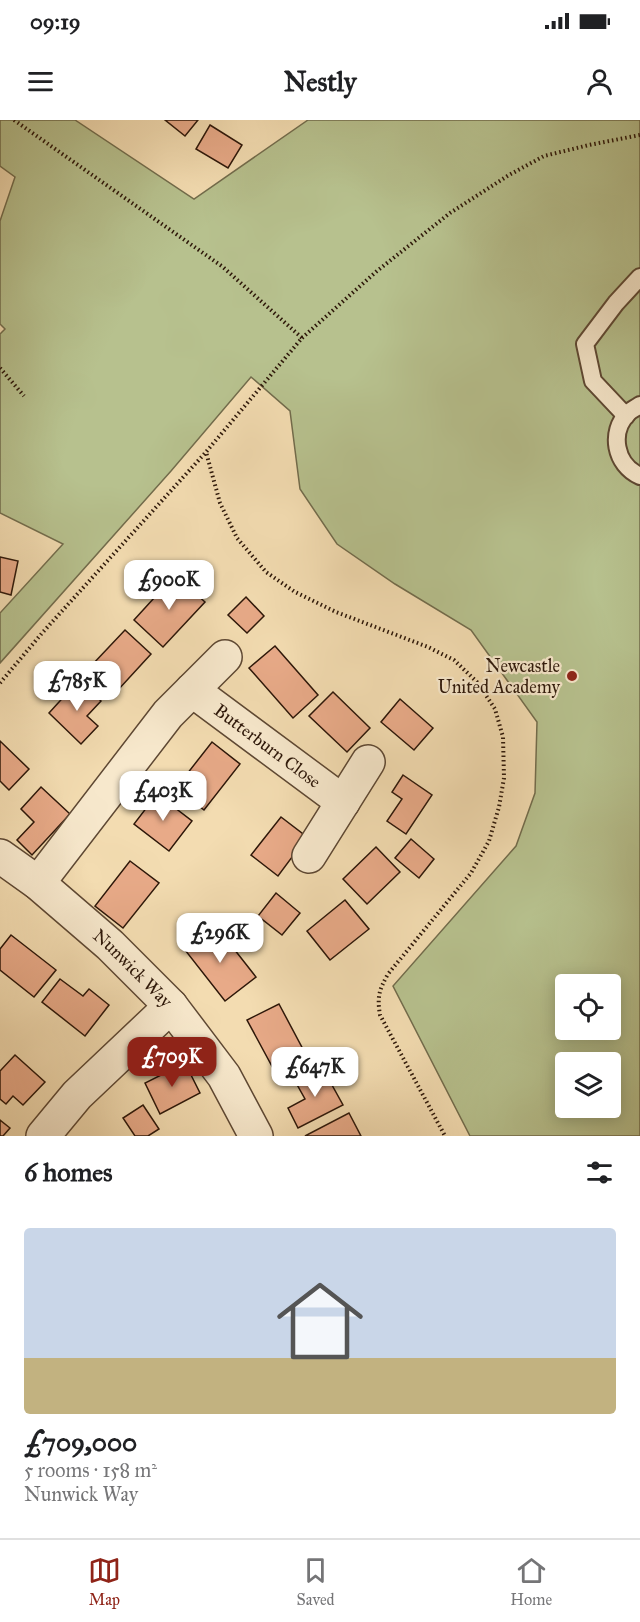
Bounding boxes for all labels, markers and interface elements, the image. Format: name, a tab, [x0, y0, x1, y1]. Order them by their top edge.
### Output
text: 09:19	[30, 8, 81, 35]
icon: menu	[24, 65, 57, 98]
text: Nestly	[284, 65, 356, 98]
icon: person	[583, 65, 616, 98]
pin: £900K	[127, 560, 211, 611]
text: £900K	[138, 567, 200, 591]
place label: Newcastle United Academy	[438, 655, 561, 698]
pin: £785K	[35, 661, 119, 712]
text: £785K	[48, 668, 106, 692]
marker: Newcastle United Academy	[565, 669, 579, 683]
street label: Butterburn Close	[210, 699, 325, 793]
pin: £403K	[121, 771, 205, 822]
text: £403K	[134, 778, 192, 802]
pin: £296K	[178, 913, 262, 964]
text: £296K	[191, 920, 249, 944]
street label: Nunwick Way	[88, 924, 177, 1012]
map controls	[555, 974, 621, 1118]
button: locate	[555, 974, 621, 1040]
pin: £709K	[130, 1037, 214, 1088]
text: £709K	[141, 1044, 203, 1068]
pin: £647K	[273, 1047, 357, 1098]
button: layers	[555, 1052, 621, 1118]
text: £647K	[285, 1054, 345, 1078]
text: 6 homes	[24, 1156, 113, 1188]
icon: filters	[583, 1156, 616, 1189]
icon: home	[266, 1267, 374, 1375]
text: £709,000	[24, 1426, 137, 1458]
text: 5 rooms · 158 m²	[24, 1458, 157, 1482]
text: Nunwick Way	[24, 1482, 138, 1506]
tab: Map	[88, 1554, 121, 1609]
tab: Saved	[297, 1554, 335, 1609]
tab: Home	[510, 1554, 552, 1609]

